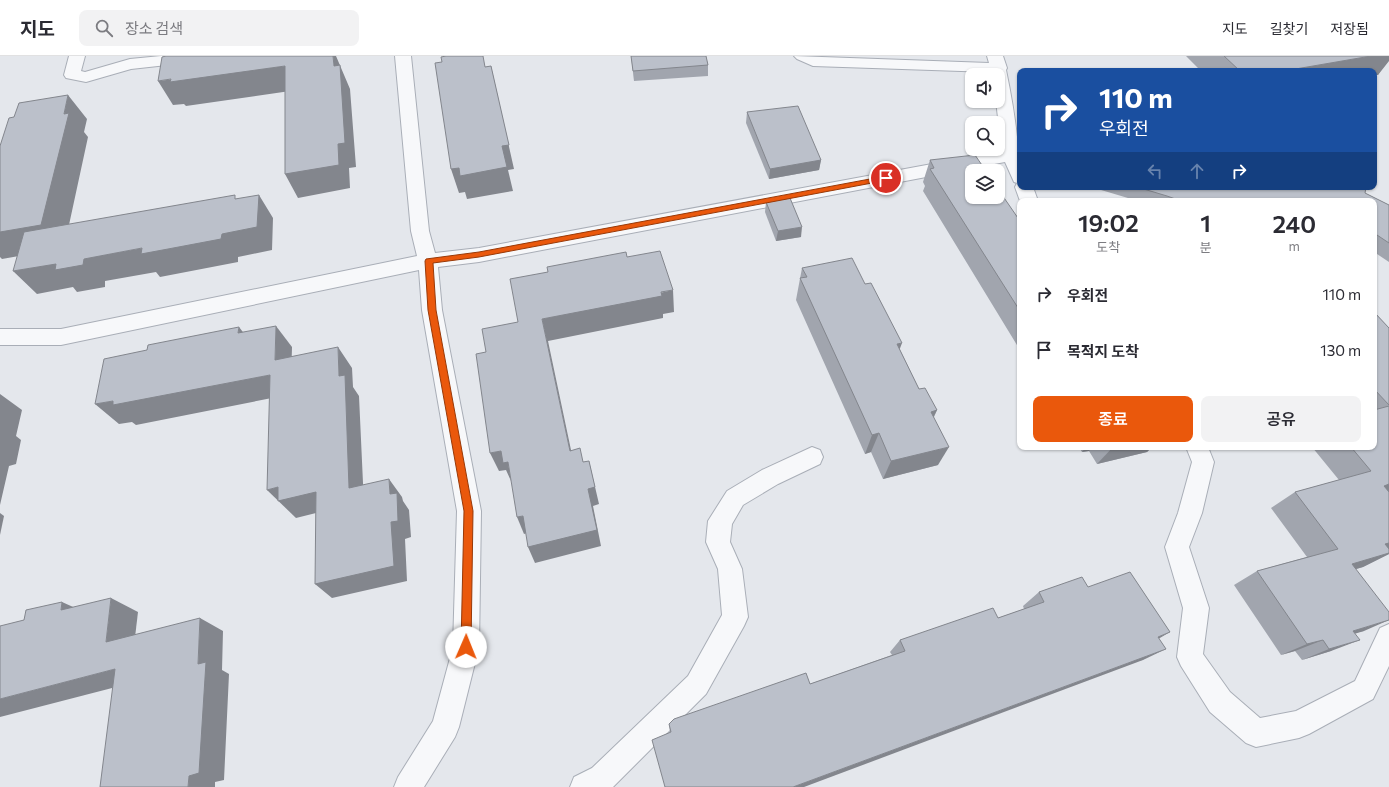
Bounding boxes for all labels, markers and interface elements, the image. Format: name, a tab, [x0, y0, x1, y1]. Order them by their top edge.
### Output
search box	[79, 10, 359, 46]
text: 지도	[20, 17, 55, 40]
icon: search	[93, 17, 115, 39]
text: 장소 검색	[125, 19, 183, 37]
text: 지도	[1222, 20, 1248, 37]
text: 길찾기	[1270, 20, 1308, 37]
text: 저장됨	[1330, 20, 1369, 37]
map controls	[965, 68, 1005, 204]
button: sound	[965, 68, 1005, 108]
text: 110 m	[1099, 80, 1173, 114]
icon: right	[1033, 84, 1085, 136]
button: search	[965, 116, 1005, 156]
text: 우회전	[1099, 117, 1149, 139]
icon: left	[1144, 160, 1166, 182]
icon: ahead	[1186, 160, 1208, 182]
icon: right	[1228, 160, 1250, 182]
pin	[869, 161, 903, 195]
button: layers	[965, 164, 1005, 204]
icon: arrive	[875, 167, 897, 189]
text: 19:02	[1078, 208, 1139, 237]
text: 1	[1200, 208, 1211, 237]
text: 240	[1272, 209, 1316, 238]
text: m	[1289, 238, 1300, 254]
text: 도착	[1096, 239, 1120, 255]
text: 분	[1200, 239, 1212, 255]
icon: right	[1033, 283, 1055, 305]
text: 110 m	[1322, 285, 1361, 303]
text: 우회전	[1067, 286, 1108, 304]
icon: arrive	[1033, 339, 1055, 361]
text: 130 m	[1320, 341, 1361, 359]
text: 목적지 도착	[1067, 342, 1139, 360]
button: 종료	[1033, 396, 1193, 442]
button: 공유	[1201, 396, 1361, 442]
position arrow	[445, 626, 487, 668]

